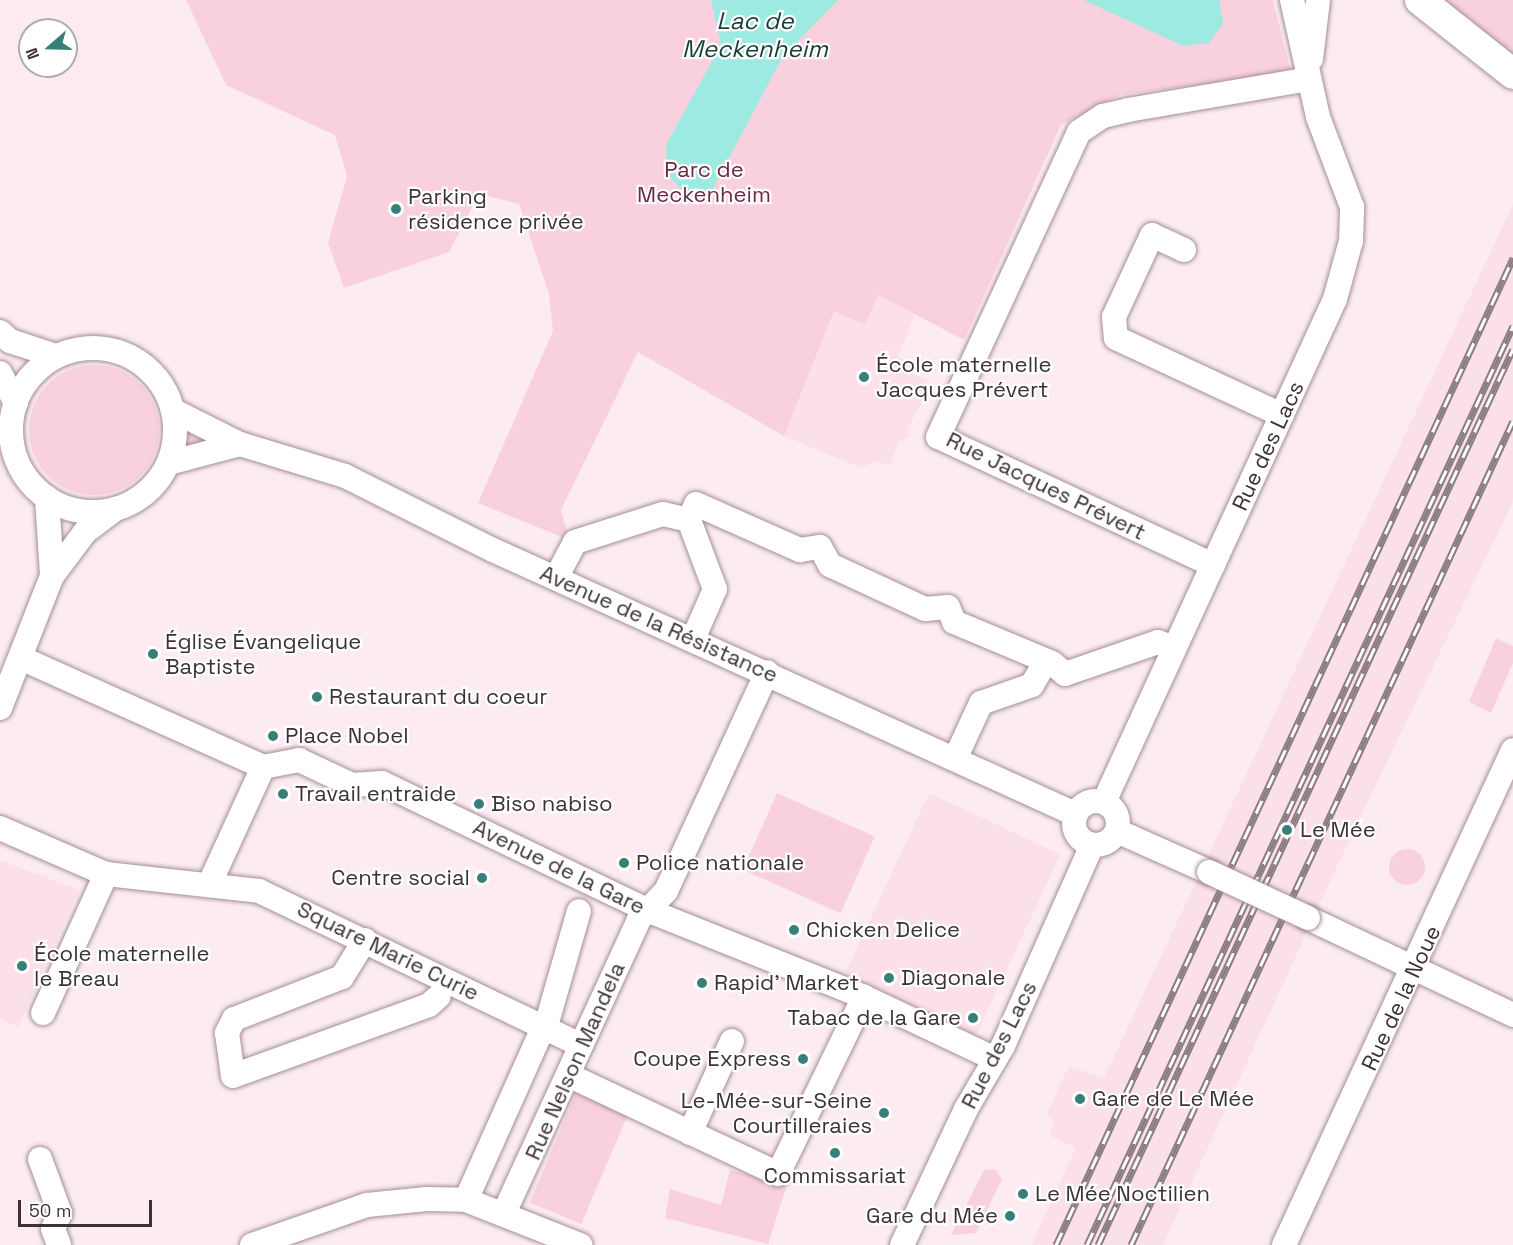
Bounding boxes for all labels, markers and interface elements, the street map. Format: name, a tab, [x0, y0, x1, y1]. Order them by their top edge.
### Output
water label: Lac de Meckenheim	[682, 7, 828, 63]
north arrow	[18, 18, 78, 78]
text: N	[21, 45, 44, 62]
park label: Parc de Meckenheim	[637, 156, 771, 208]
place label: Parking résidence privée	[408, 183, 584, 234]
marker: Parking résidence privée	[389, 202, 403, 216]
place label: École maternelle Jacques Prévert	[876, 351, 1051, 402]
marker: École maternelle Jacques Prévert	[857, 370, 871, 384]
street label: Rue des Lacs	[1227, 377, 1309, 515]
street label: Rue Jacques Prévert	[942, 426, 1150, 546]
street label: Avenue de la Résistance	[536, 560, 782, 688]
place label: Église Évangelique Baptiste	[165, 628, 361, 680]
marker: Église Évangelique Baptiste	[146, 647, 160, 661]
place label: Restaurant du coeur	[329, 684, 547, 710]
marker: Restaurant du coeur	[310, 690, 324, 704]
place label: Place Nobel	[285, 723, 409, 749]
marker: Place Nobel	[266, 729, 280, 743]
place label: Travail entraide	[295, 781, 456, 807]
marker: Travail entraide	[276, 787, 290, 801]
place label: Biso nabiso	[491, 791, 613, 817]
marker: Biso nabiso	[472, 797, 486, 811]
street label: Avenue de la Gare	[469, 814, 649, 920]
place label: Le Mée	[1300, 817, 1376, 843]
marker: Le Mée	[1278, 821, 1296, 839]
place label: Police nationale	[636, 850, 804, 876]
marker: Police nationale	[617, 856, 631, 870]
place label: Centre social	[331, 865, 470, 891]
marker: Centre social	[475, 871, 489, 885]
street label: Square Marie Curie	[293, 896, 483, 1006]
place label: Chicken Delice	[806, 917, 960, 943]
street label: Rue de la Noue	[1356, 921, 1446, 1075]
marker: Chicken Delice	[787, 923, 801, 937]
place label: École maternelle le Breau	[34, 940, 209, 992]
street label: Rue Nelson Mandela	[519, 958, 631, 1164]
marker: École maternelle le Breau	[15, 959, 29, 973]
place label: Diagonale	[901, 965, 1006, 991]
place label: Rapid’ Market	[714, 970, 859, 996]
marker: Diagonale	[882, 971, 896, 985]
marker: Rapid’ Market	[695, 976, 709, 990]
street label: Rue des Lacs	[956, 977, 1042, 1113]
place label: Tabac de la Gare	[787, 1005, 961, 1031]
marker: Tabac de la Gare	[966, 1011, 980, 1025]
place label: Coupe Express	[633, 1046, 791, 1072]
marker: Coupe Express	[796, 1052, 810, 1066]
place label: Gare de Le Mée	[1092, 1086, 1254, 1112]
place label: Le-Mée-sur-Seine Courtilleraies	[681, 1087, 872, 1138]
marker: Gare de Le Mée	[1073, 1092, 1087, 1106]
marker: Le-Mée-sur-Seine Courtilleraies	[877, 1106, 891, 1120]
marker: Commissariat	[828, 1146, 842, 1160]
place label: Commissariat	[764, 1163, 906, 1189]
place label: Le Mée Noctilien	[1035, 1181, 1210, 1207]
marker: Le Mée Noctilien	[1016, 1187, 1030, 1201]
scale bar	[21, 1188, 154, 1226]
text: 50 m	[29, 1199, 71, 1222]
place label: Gare du Mée	[866, 1203, 998, 1229]
marker: Gare du Mée	[1003, 1209, 1017, 1223]

